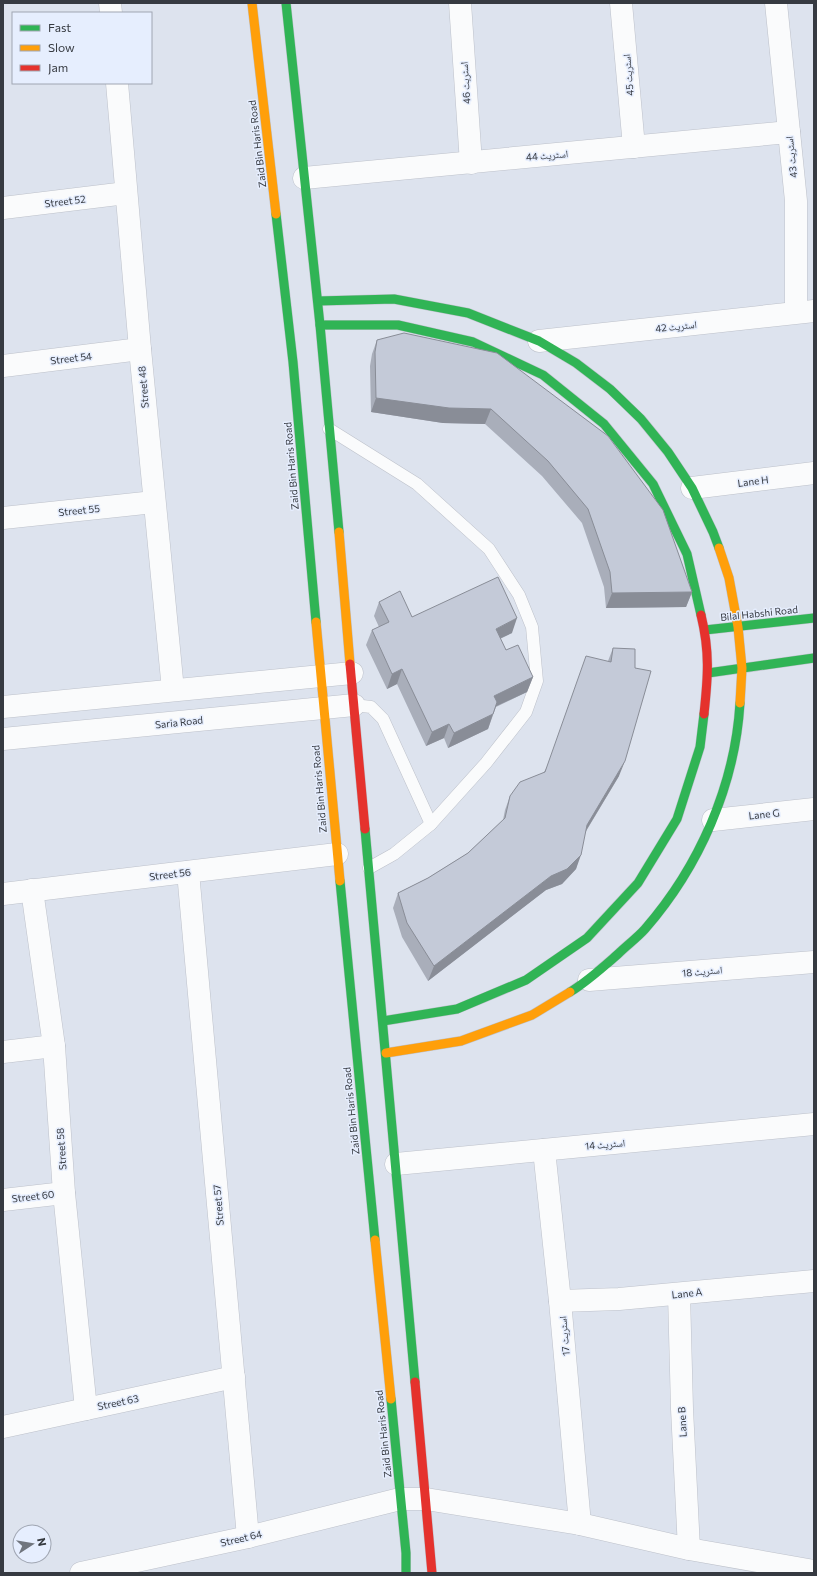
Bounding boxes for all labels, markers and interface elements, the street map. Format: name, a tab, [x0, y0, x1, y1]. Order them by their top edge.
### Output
legend	[12, 12, 152, 84]
text: Fast	[48, 20, 71, 34]
text: Slow	[48, 40, 75, 54]
street label: اسٹریٹ 45	[620, 54, 636, 96]
text: Jam	[48, 60, 68, 75]
street label: اسٹریٹ 46	[458, 62, 473, 104]
street label: Zaid Bin Haris Road	[246, 99, 268, 188]
street label: اسٹریٹ 43	[783, 136, 799, 178]
street label: اسٹریٹ 44	[525, 147, 569, 163]
street label: Street 52	[44, 192, 87, 209]
street label: اسٹریٹ 42	[655, 318, 697, 334]
street label: Street 54	[49, 349, 93, 367]
street label: Street 48	[135, 365, 151, 409]
street label: Zaid Bin Haris Road	[281, 421, 301, 510]
street label: Lane H	[737, 473, 769, 489]
street label: Street 55	[58, 502, 101, 518]
street label: Bilal Habshi Road	[720, 603, 799, 623]
street label: Saria Road	[154, 713, 204, 730]
street label: Zaid Bin Haris Road	[309, 744, 329, 833]
street label: Lane G	[748, 806, 780, 822]
street label: Street 56	[148, 865, 192, 883]
street label: اسٹریٹ 18	[681, 963, 723, 979]
street label: Zaid Bin Haris Road	[340, 1066, 362, 1155]
street label: Street 58	[54, 1128, 68, 1170]
street label: اسٹریٹ 14	[584, 1136, 626, 1152]
street label: Street 57	[210, 1184, 226, 1226]
street label: Street 60	[11, 1187, 55, 1205]
street label: Lane A	[671, 1285, 703, 1301]
street label: اسٹریٹ 17	[556, 1316, 572, 1356]
street label: Zaid Bin Haris Road	[372, 1389, 394, 1478]
street label: Street 63	[96, 1392, 140, 1412]
street label: Lane B	[675, 1406, 689, 1437]
north arrow	[12, 1524, 52, 1564]
street label: Street 64	[219, 1527, 263, 1549]
text: N	[35, 1536, 49, 1547]

